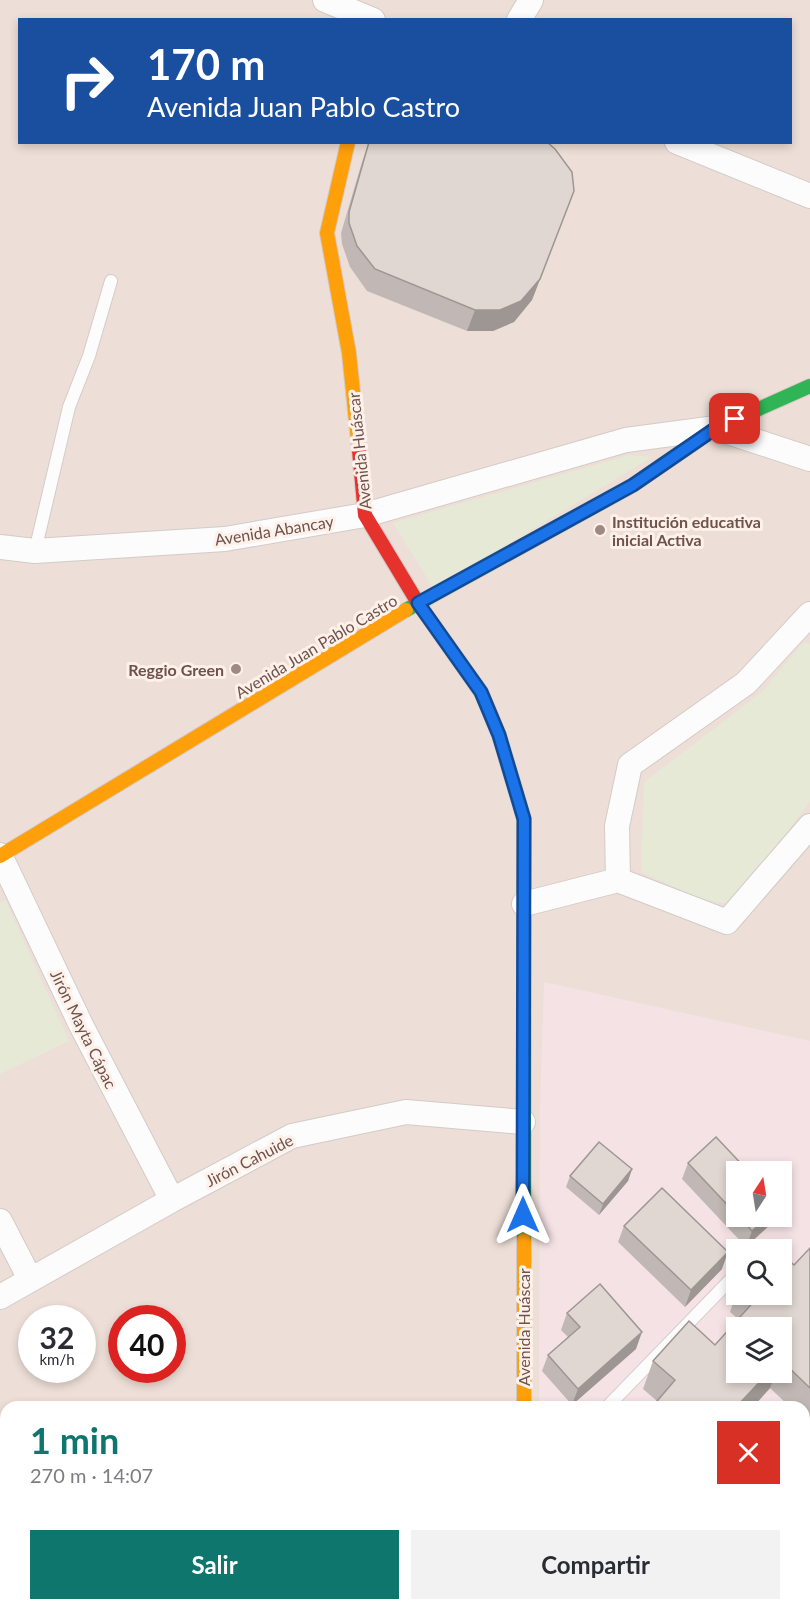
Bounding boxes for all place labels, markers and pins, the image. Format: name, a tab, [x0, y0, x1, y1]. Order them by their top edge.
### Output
pin	[709, 393, 760, 444]
place label: Institución educativa inicial Activa	[612, 512, 761, 549]
marker: Institución educativa inicial Activa	[593, 523, 607, 537]
place label: Reggio Green	[128, 660, 224, 679]
marker: Reggio Green	[229, 662, 243, 676]

